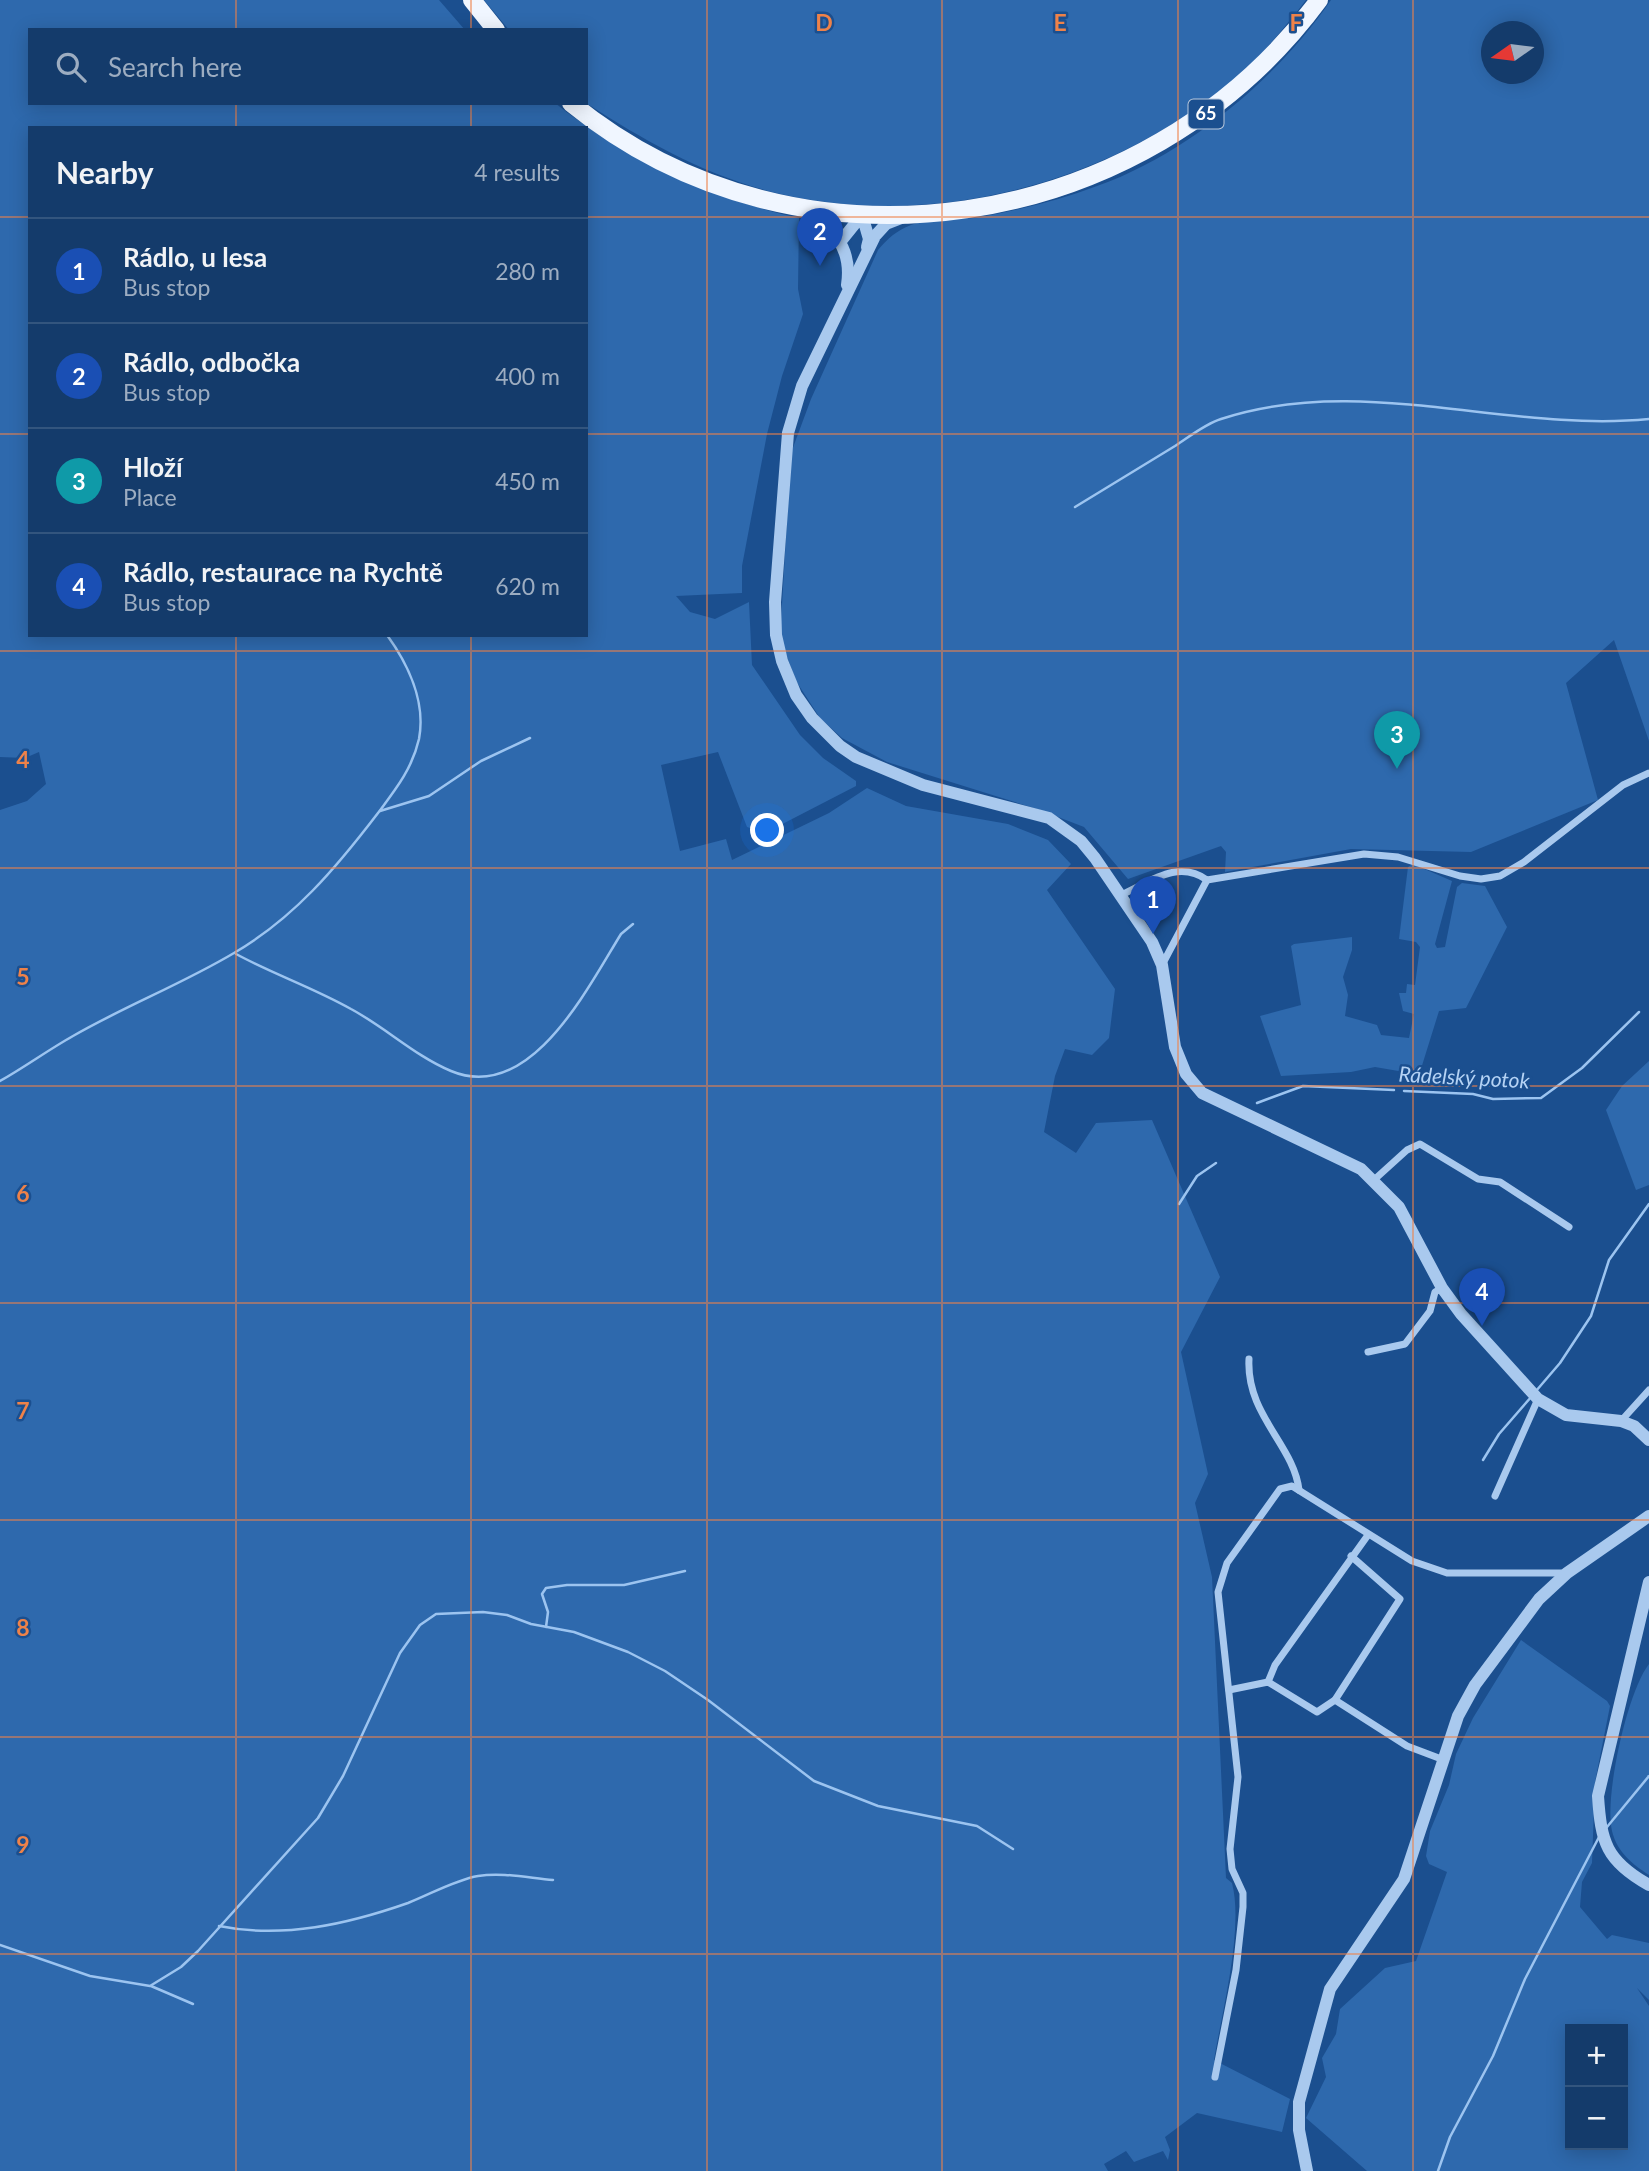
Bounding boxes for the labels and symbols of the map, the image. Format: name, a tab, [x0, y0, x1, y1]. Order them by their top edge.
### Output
text: D	[815, 8, 833, 36]
text: E	[1053, 8, 1067, 36]
text: F	[1289, 8, 1303, 36]
north arrow	[1481, 21, 1544, 84]
road number: 65	[1188, 100, 1224, 128]
pin: 2	[797, 208, 843, 266]
pin: 3	[1374, 711, 1420, 769]
text: 4	[16, 745, 30, 773]
your location	[750, 813, 784, 847]
pin: 1	[1130, 876, 1176, 934]
text: 5	[16, 962, 30, 990]
water label: Rádelský potok	[1398, 1061, 1531, 1092]
text: 6	[16, 1179, 30, 1207]
pin: 4	[1459, 1268, 1505, 1326]
text: 7	[16, 1396, 30, 1424]
text: 8	[16, 1613, 30, 1641]
text: 9	[16, 1830, 30, 1858]

